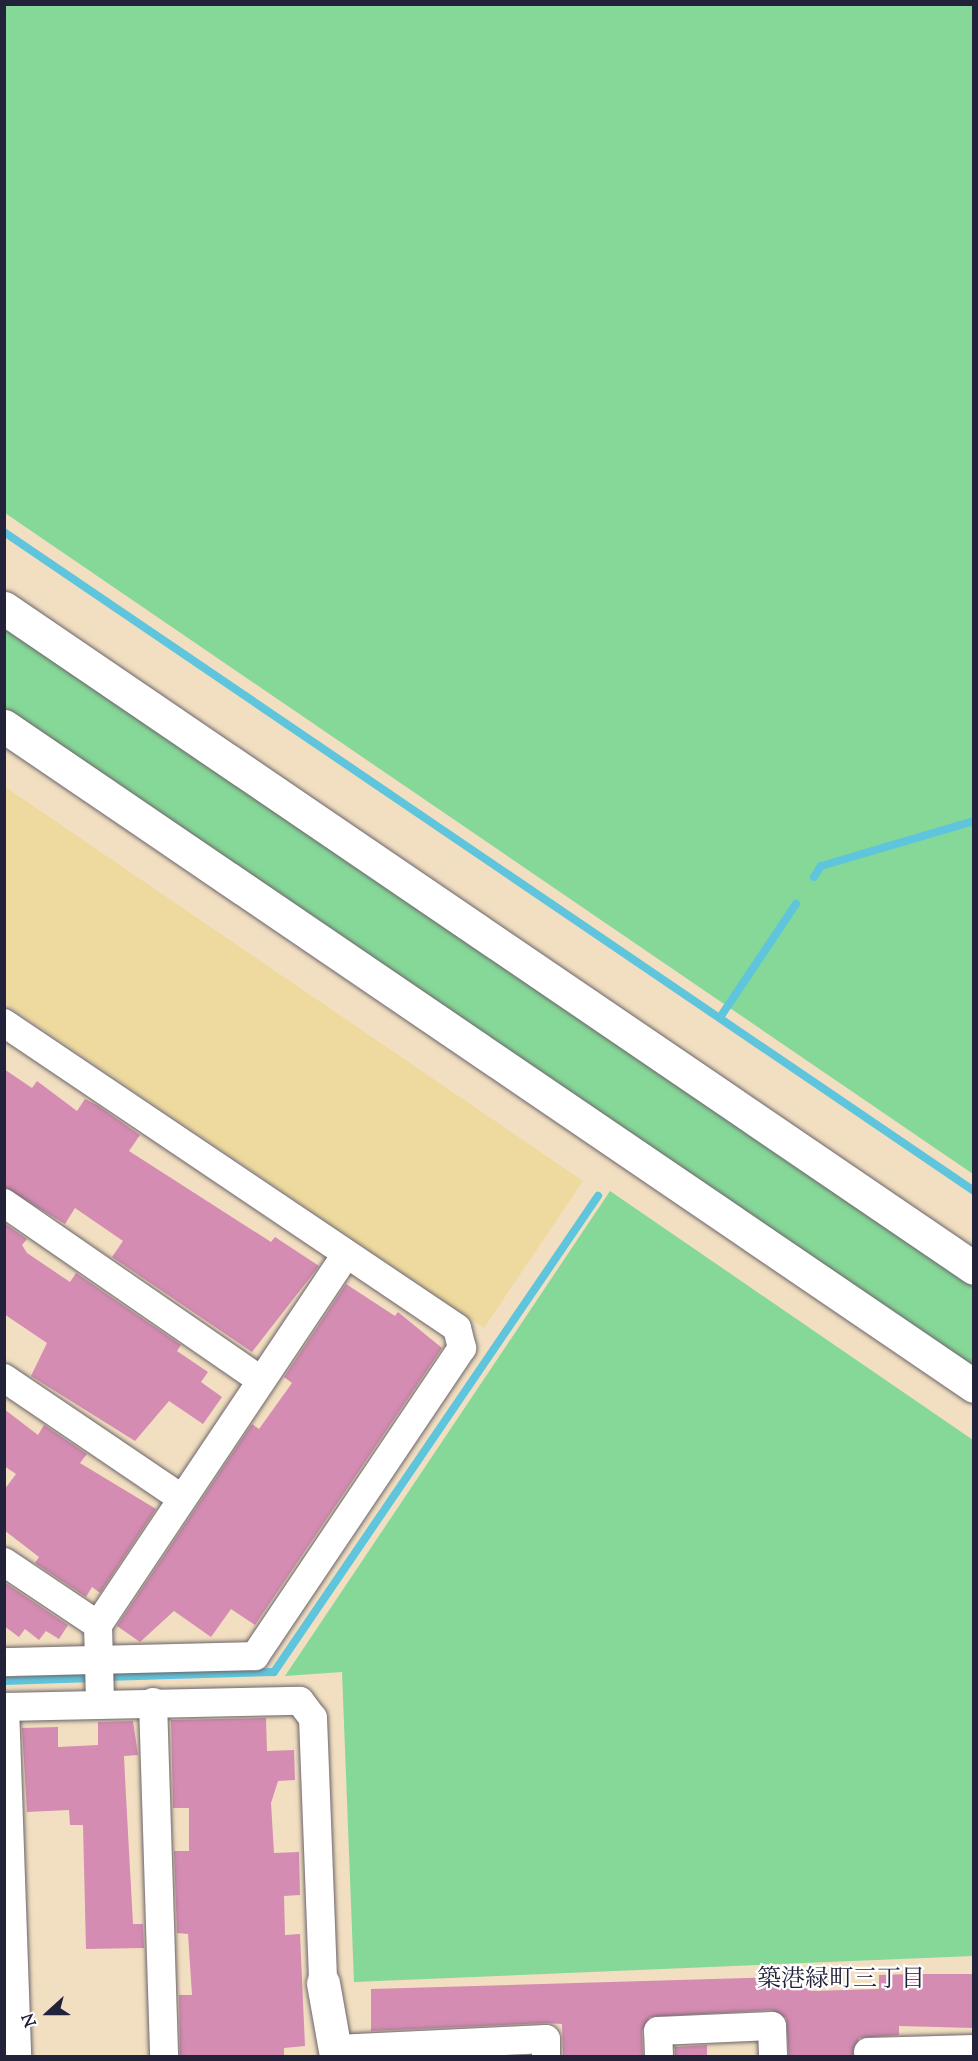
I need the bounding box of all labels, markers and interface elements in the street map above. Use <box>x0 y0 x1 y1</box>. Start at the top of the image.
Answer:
district label: 築港緑町三丁目 <box>757 1967 925 1995</box>
north arrow <box>18 1983 78 2043</box>
text: N <box>18 2010 44 2030</box>

